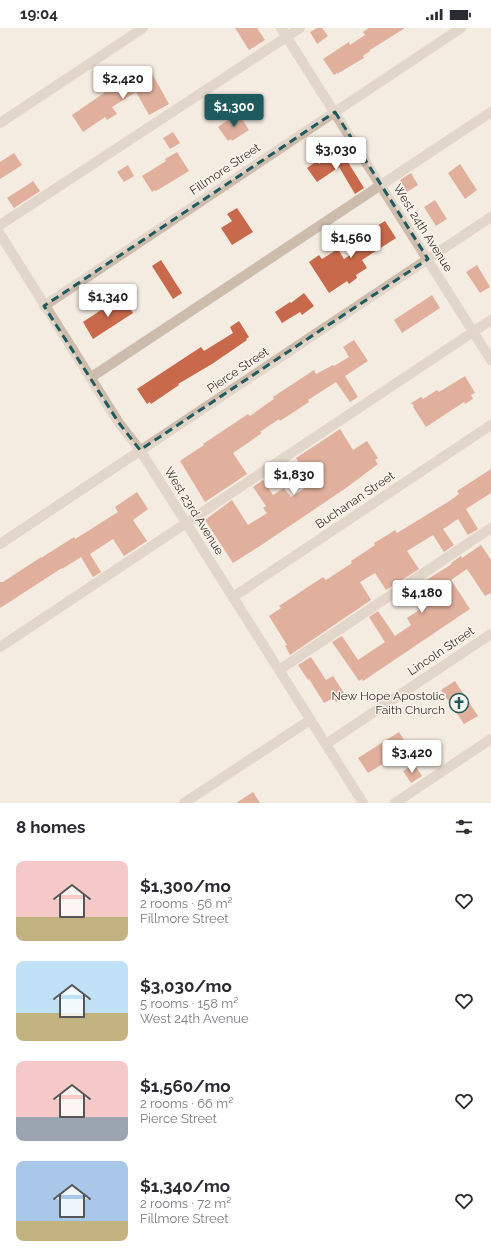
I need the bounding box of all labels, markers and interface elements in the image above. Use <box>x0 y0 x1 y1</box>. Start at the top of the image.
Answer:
text: 19:04 <box>20 5 58 23</box>
pin: $2,420 <box>90 66 156 100</box>
text: $2,420 <box>102 71 144 86</box>
pin: $1,300 <box>201 94 267 128</box>
text: $1,300 <box>214 99 254 114</box>
pin: $3,030 <box>303 137 369 171</box>
street label: Fillmore Street <box>187 140 263 198</box>
text: $3,030 <box>315 142 357 157</box>
street label: West 24th Avenue <box>390 182 456 274</box>
pin: $1,560 <box>318 225 384 259</box>
text: $1,560 <box>331 230 371 245</box>
pin: $1,340 <box>75 284 141 318</box>
text: $1,340 <box>88 289 128 304</box>
street label: Pierce Street <box>205 344 271 396</box>
pin: $1,830 <box>261 462 327 496</box>
street label: West 23rd Avenue <box>161 465 227 557</box>
text: $1,830 <box>274 467 314 482</box>
street label: Buchanan Street <box>313 468 397 532</box>
pin: $4,180 <box>389 580 455 614</box>
text: $4,180 <box>402 585 442 600</box>
street label: Lincoln Street <box>405 624 477 678</box>
place label: New Hope Apostolic Faith Church <box>331 689 445 717</box>
church icon: New Hope Apostolic Faith Church <box>448 692 470 714</box>
pin: $3,420 <box>379 740 445 774</box>
text: $3,420 <box>391 745 433 760</box>
icon: filters <box>453 816 475 838</box>
text: 8 homes <box>16 817 85 837</box>
text: $1,300/mo <box>140 876 231 896</box>
icon: home <box>48 877 96 925</box>
icon: heart <box>453 890 475 912</box>
text: 2 rooms · 56 m² <box>140 896 232 911</box>
text: Fillmore Street <box>140 911 229 926</box>
text: $3,030/mo <box>140 976 232 996</box>
icon: home <box>48 977 96 1025</box>
icon: heart <box>453 990 475 1012</box>
text: 5 rooms · 158 m² <box>140 996 238 1011</box>
text: West 24th Avenue <box>140 1011 249 1026</box>
text: $1,560/mo <box>140 1076 231 1096</box>
icon: home <box>48 1077 96 1125</box>
icon: heart <box>453 1090 475 1112</box>
text: 2 rooms · 66 m² <box>140 1096 233 1111</box>
text: Pierce Street <box>140 1111 217 1126</box>
text: $1,340/mo <box>140 1176 230 1196</box>
icon: home <box>48 1177 96 1225</box>
icon: heart <box>453 1190 475 1212</box>
text: 2 rooms · 72 m² <box>140 1196 231 1211</box>
text: Fillmore Street <box>140 1211 229 1226</box>

